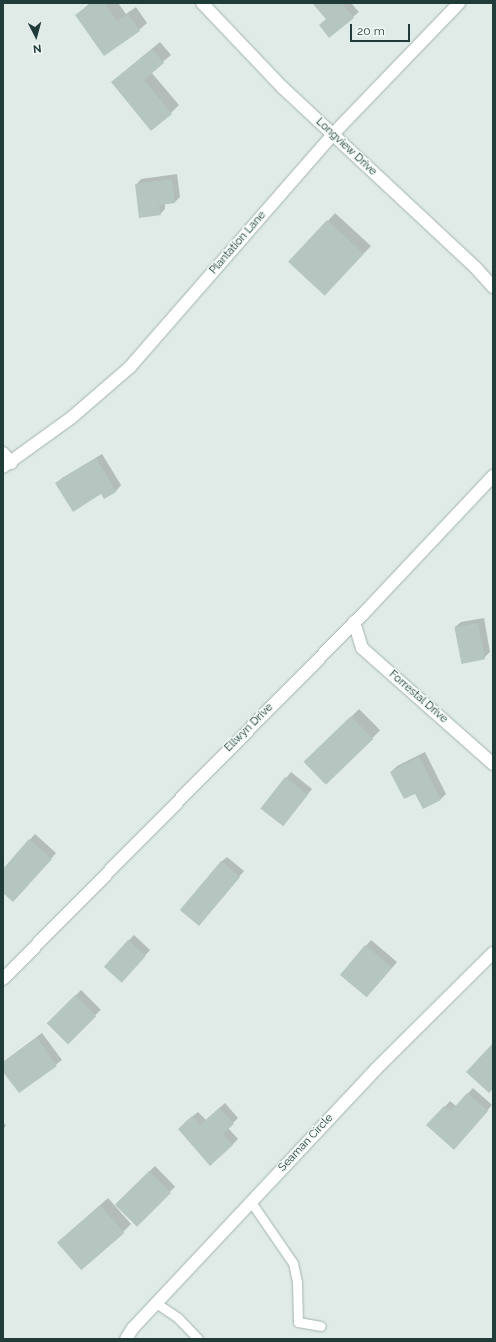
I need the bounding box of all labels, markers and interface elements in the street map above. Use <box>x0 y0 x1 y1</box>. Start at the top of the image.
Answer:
north arrow <box>16 16 56 56</box>
scale bar <box>352 16 412 42</box>
text: 20 m <box>357 24 385 38</box>
text: N <box>32 42 42 55</box>
street label: Longview Drive <box>313 115 379 179</box>
street label: Plantation Lane <box>207 209 269 277</box>
street label: Forrestal Drive <box>386 668 450 726</box>
street label: Ellwyn Drive <box>222 701 276 755</box>
street label: Seaman Circle <box>276 1112 336 1174</box>

